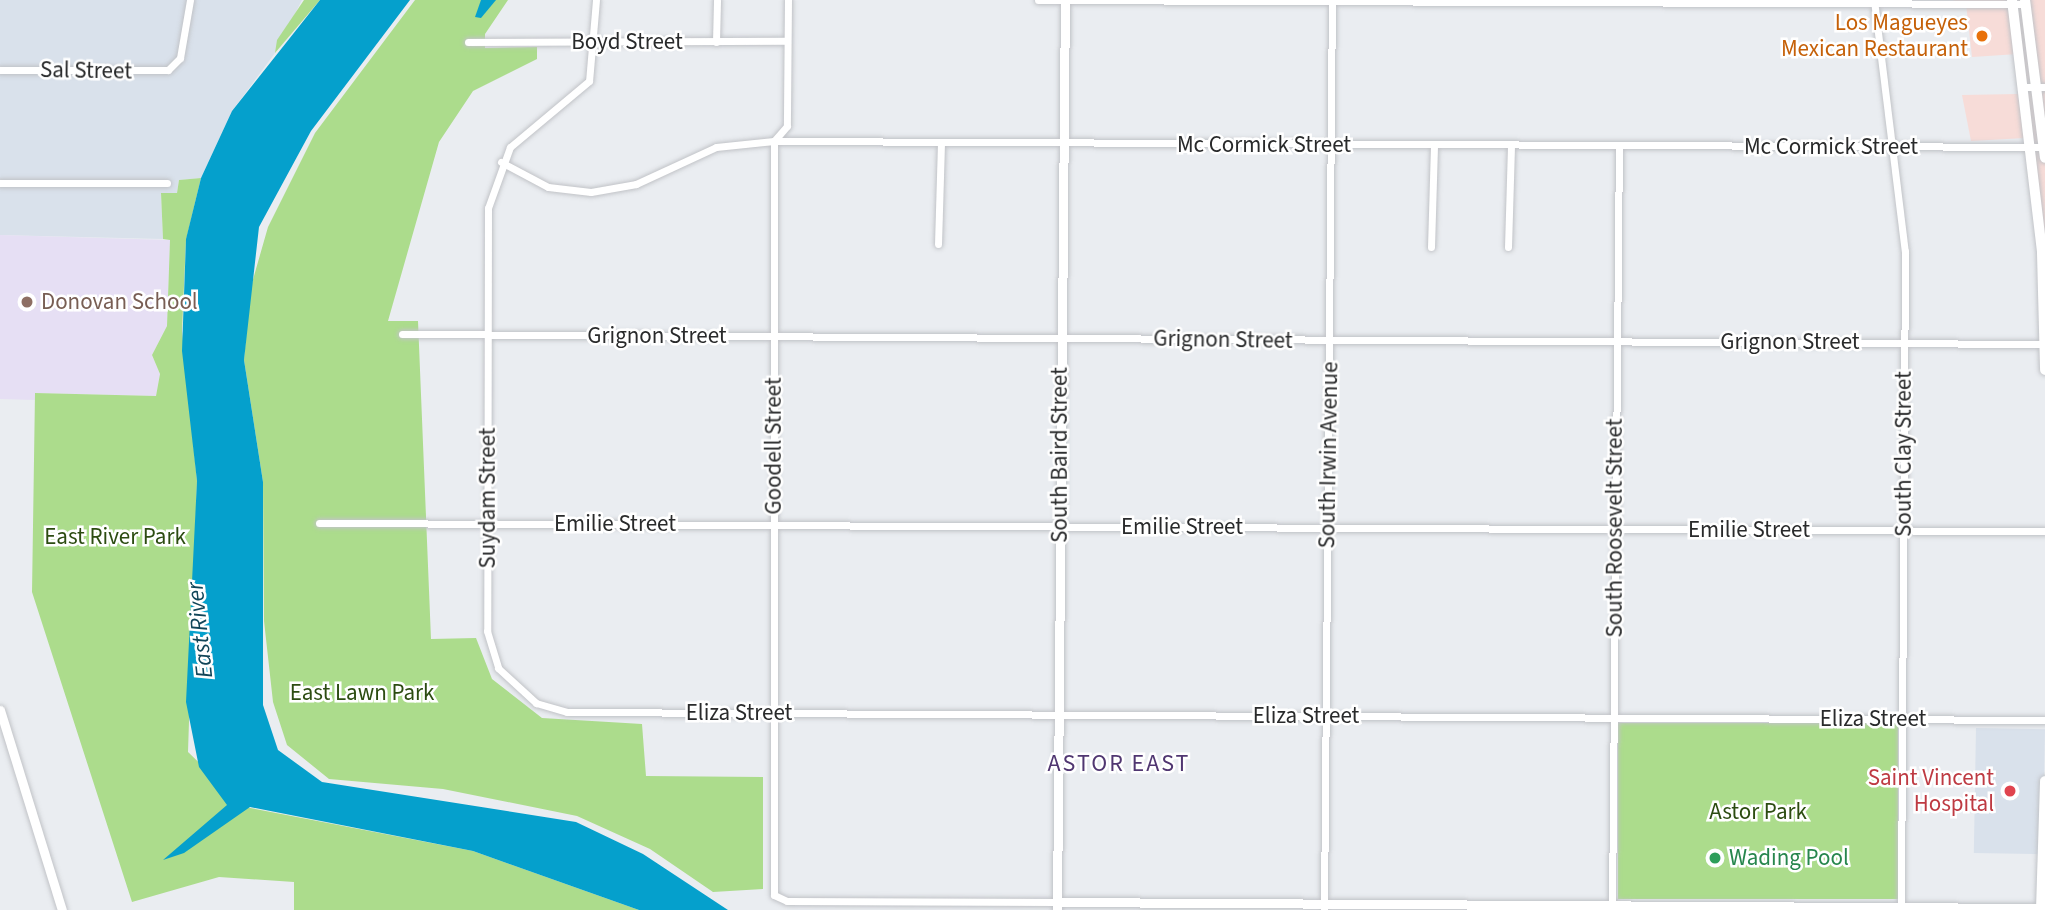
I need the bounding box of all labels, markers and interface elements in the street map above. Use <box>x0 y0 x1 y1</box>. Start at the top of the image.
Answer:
place label: Los Magueyes Mexican Restaurant <box>1781 9 1968 63</box>
street label: Boyd Street <box>571 28 683 56</box>
marker: Los Magueyes Mexican Restaurant <box>1974 28 1990 44</box>
street label: Sal Street <box>40 56 132 86</box>
street label: Mc Cormick Street <box>1177 131 1351 159</box>
street label: Mc Cormick Street <box>1744 133 1918 161</box>
place label: Donovan School <box>41 288 198 316</box>
marker: Donovan School <box>19 294 35 310</box>
street label: Grignon Street <box>587 322 727 350</box>
street label: Grignon Street <box>1153 325 1293 355</box>
street label: Grignon Street <box>1720 328 1860 356</box>
street label: South Irwin Avenue <box>1314 361 1344 549</box>
street label: South Baird Street <box>1046 367 1074 543</box>
street label: South Clay Street <box>1890 371 1918 537</box>
street label: Goodell Street <box>760 377 788 515</box>
street label: South Roosevelt Street <box>1601 419 1629 637</box>
street label: Suydam Street <box>474 427 502 569</box>
street label: Emilie Street <box>554 510 676 538</box>
street label: Emilie Street <box>1121 513 1243 541</box>
street label: Emilie Street <box>1688 516 1810 544</box>
park label: East River Park <box>44 523 186 551</box>
water label: East River <box>181 580 219 680</box>
park label: East Lawn Park <box>290 679 434 707</box>
street label: Eliza Street <box>686 699 792 727</box>
street label: Eliza Street <box>1253 702 1359 730</box>
street label: Eliza Street <box>1820 705 1926 733</box>
district label: ASTOR EAST <box>1049 750 1189 778</box>
place label: Saint Vincent Hospital <box>1868 764 1994 818</box>
marker: Saint Vincent Hospital <box>2000 781 2020 801</box>
park label: Astor Park <box>1709 798 1807 826</box>
place label: Wading Pool <box>1729 844 1849 872</box>
marker: Wading Pool <box>1707 850 1723 866</box>

